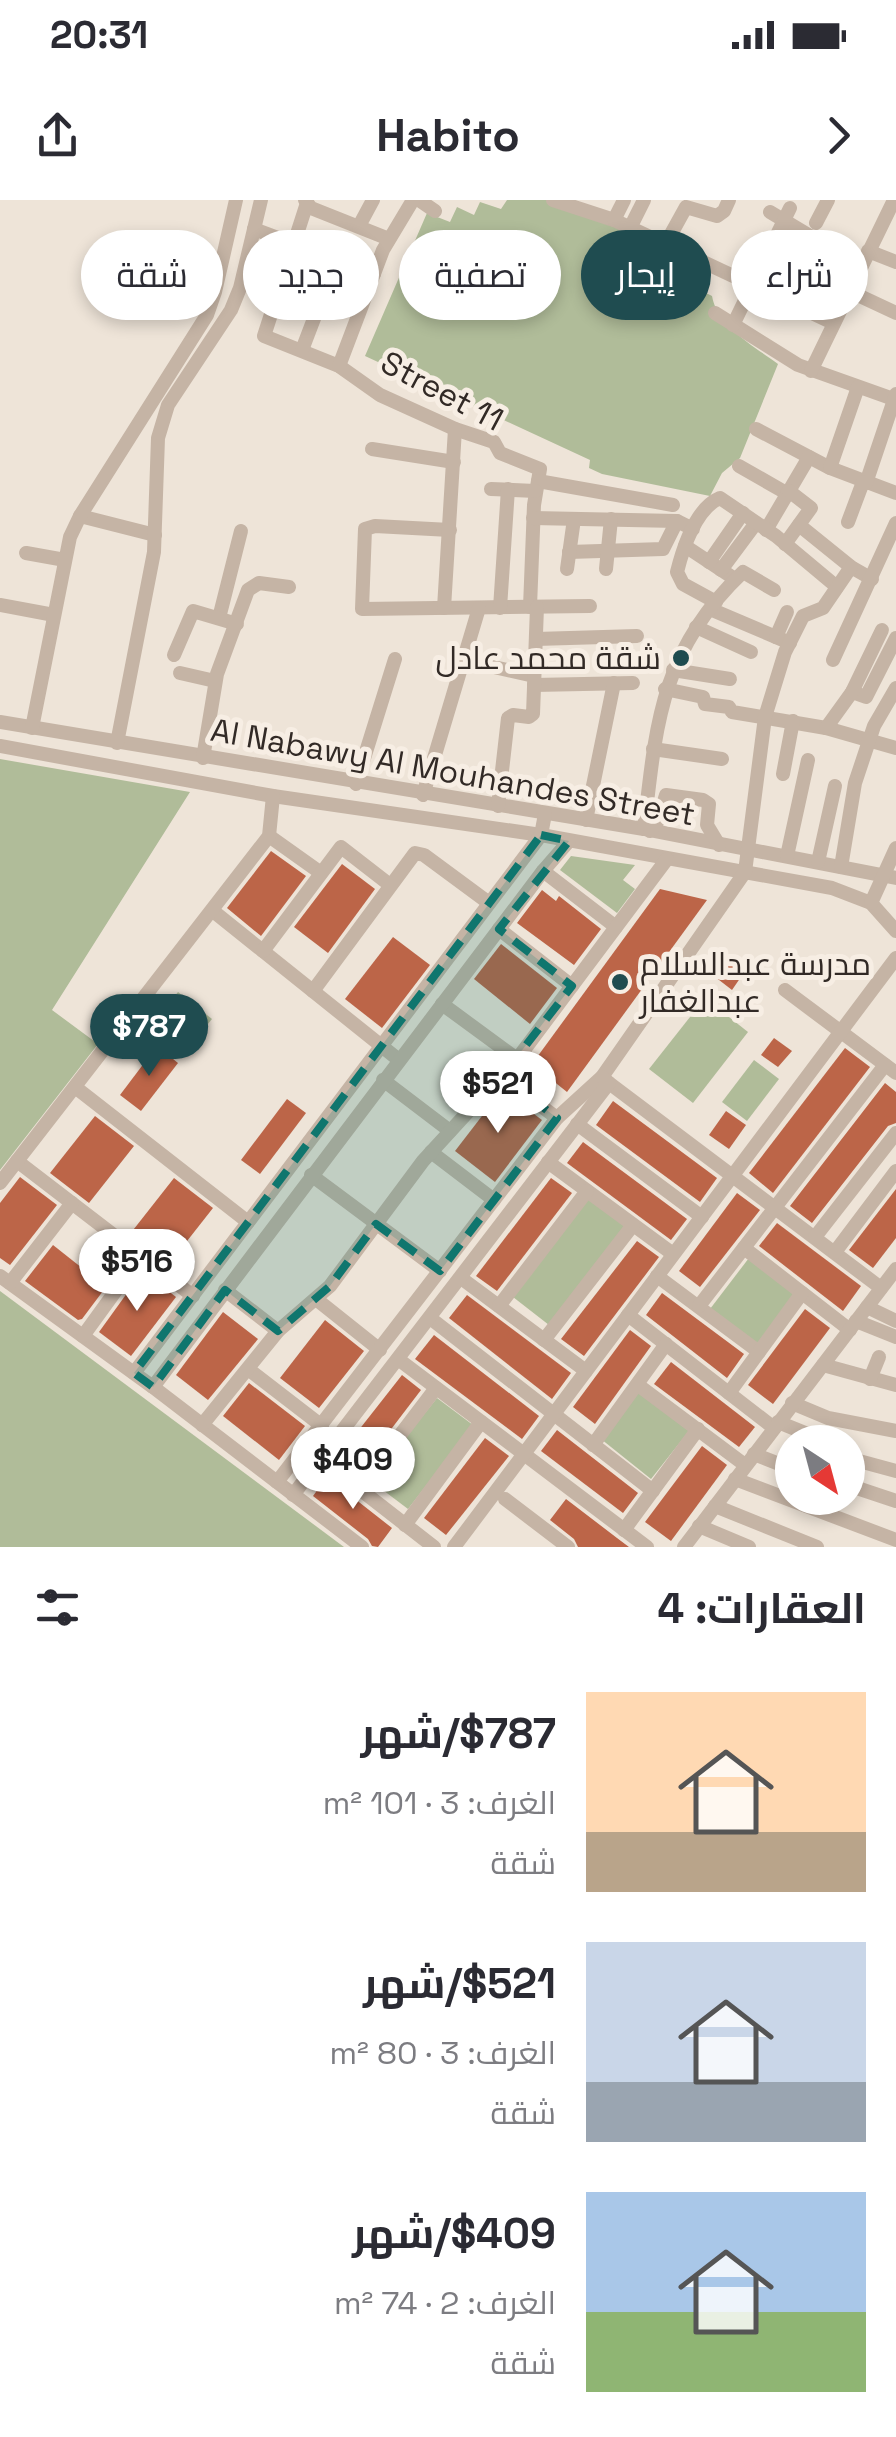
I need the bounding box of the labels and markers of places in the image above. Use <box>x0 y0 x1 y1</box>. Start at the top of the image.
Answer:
place label: شقة محمد عادل <box>435 638 661 678</box>
marker: شقة محمد عادل <box>670 647 692 669</box>
place label: مدرسة عبدالسلام عبدالغفار <box>638 944 871 1021</box>
marker: مدرسة عبدالسلام عبدالغفار <box>609 971 631 993</box>
pin: $787 <box>90 994 208 1079</box>
pin: $521 <box>439 1051 557 1136</box>
pin: $516 <box>78 1229 196 1314</box>
pin: $409 <box>294 1427 412 1512</box>

